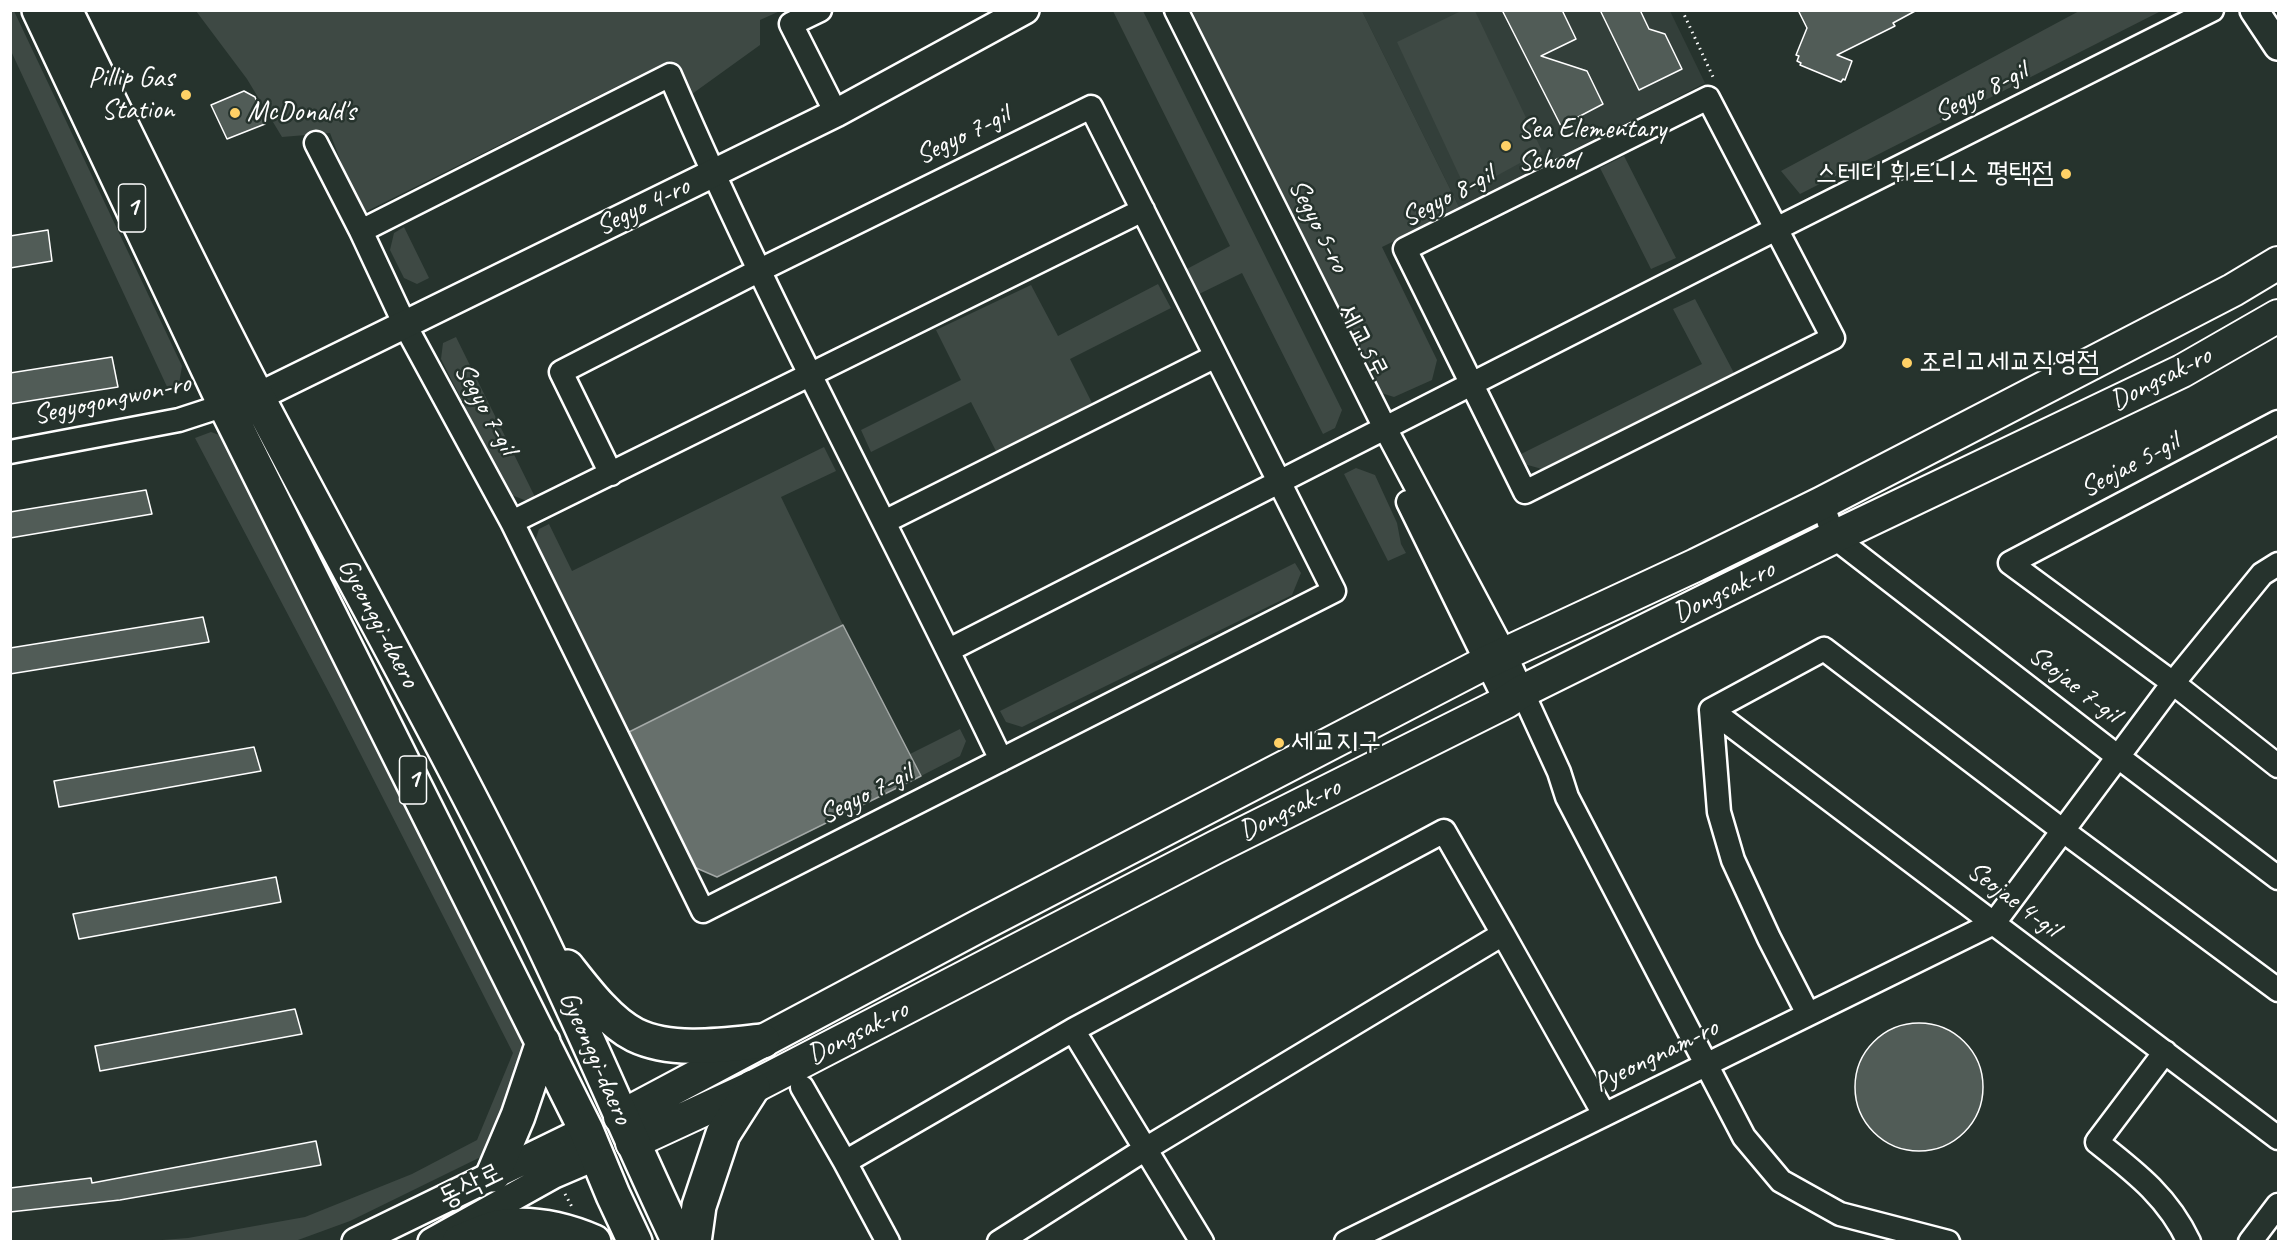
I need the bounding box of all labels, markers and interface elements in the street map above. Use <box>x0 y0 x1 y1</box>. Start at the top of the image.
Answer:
street label: Segyo 8-gil <box>1929 55 2033 131</box>
place label: Pillip Gas Station <box>88 62 174 128</box>
marker: Pillip Gas Station <box>179 88 193 102</box>
place label: McDonald's <box>247 96 356 130</box>
street label: Segyo 7-gil <box>911 99 1015 173</box>
marker: McDonald's <box>228 106 242 120</box>
place label: Sea Elementary School <box>1518 113 1666 179</box>
marker: Sea Elementary School <box>1499 139 1513 153</box>
place label: 스테디 휘트니스 평택점 <box>1815 157 2054 191</box>
street label: Segyo 8-gil <box>1396 159 1500 235</box>
marker: 스테디 휘트니스 평택점 <box>2059 167 2073 181</box>
street label: Segyo 4-ro <box>591 170 695 244</box>
street label: Segyo 5-ro <box>1280 174 1356 278</box>
road number: 1 <box>118 184 146 232</box>
street label: 세교5로 <box>1329 299 1395 385</box>
street label: Dongsak-ro <box>2105 339 2217 419</box>
place label: 조리고세교직영점 <box>1919 346 2099 380</box>
marker: 조리고세교직영점 <box>1900 356 1914 370</box>
street label: Segyo 7-gil <box>446 357 524 461</box>
street label: Segyogongwon-ro <box>30 367 194 433</box>
street label: Seojae 5-gil <box>2075 426 2185 506</box>
street label: Gyeonggi-daero <box>330 553 426 693</box>
street label: Dongsak-ro <box>1668 553 1780 631</box>
street label: Seojae 7-gil <box>2021 639 2127 731</box>
place label: 세교지구 <box>1291 726 1381 760</box>
marker: 세교지구 <box>1272 736 1286 750</box>
road number: 1 <box>400 756 426 804</box>
street label: Segyo 7-gil <box>814 757 918 833</box>
street label: Dongsak-ro <box>1234 771 1346 849</box>
street label: Seojae 4-gil <box>1960 854 2066 946</box>
street label: Gyeonggi-daero <box>551 986 639 1130</box>
street label: Dongsak-ro <box>802 993 914 1073</box>
street label: Pyeongnam-ro <box>1588 1011 1724 1101</box>
street label: 동삭로 <box>433 1156 509 1216</box>

